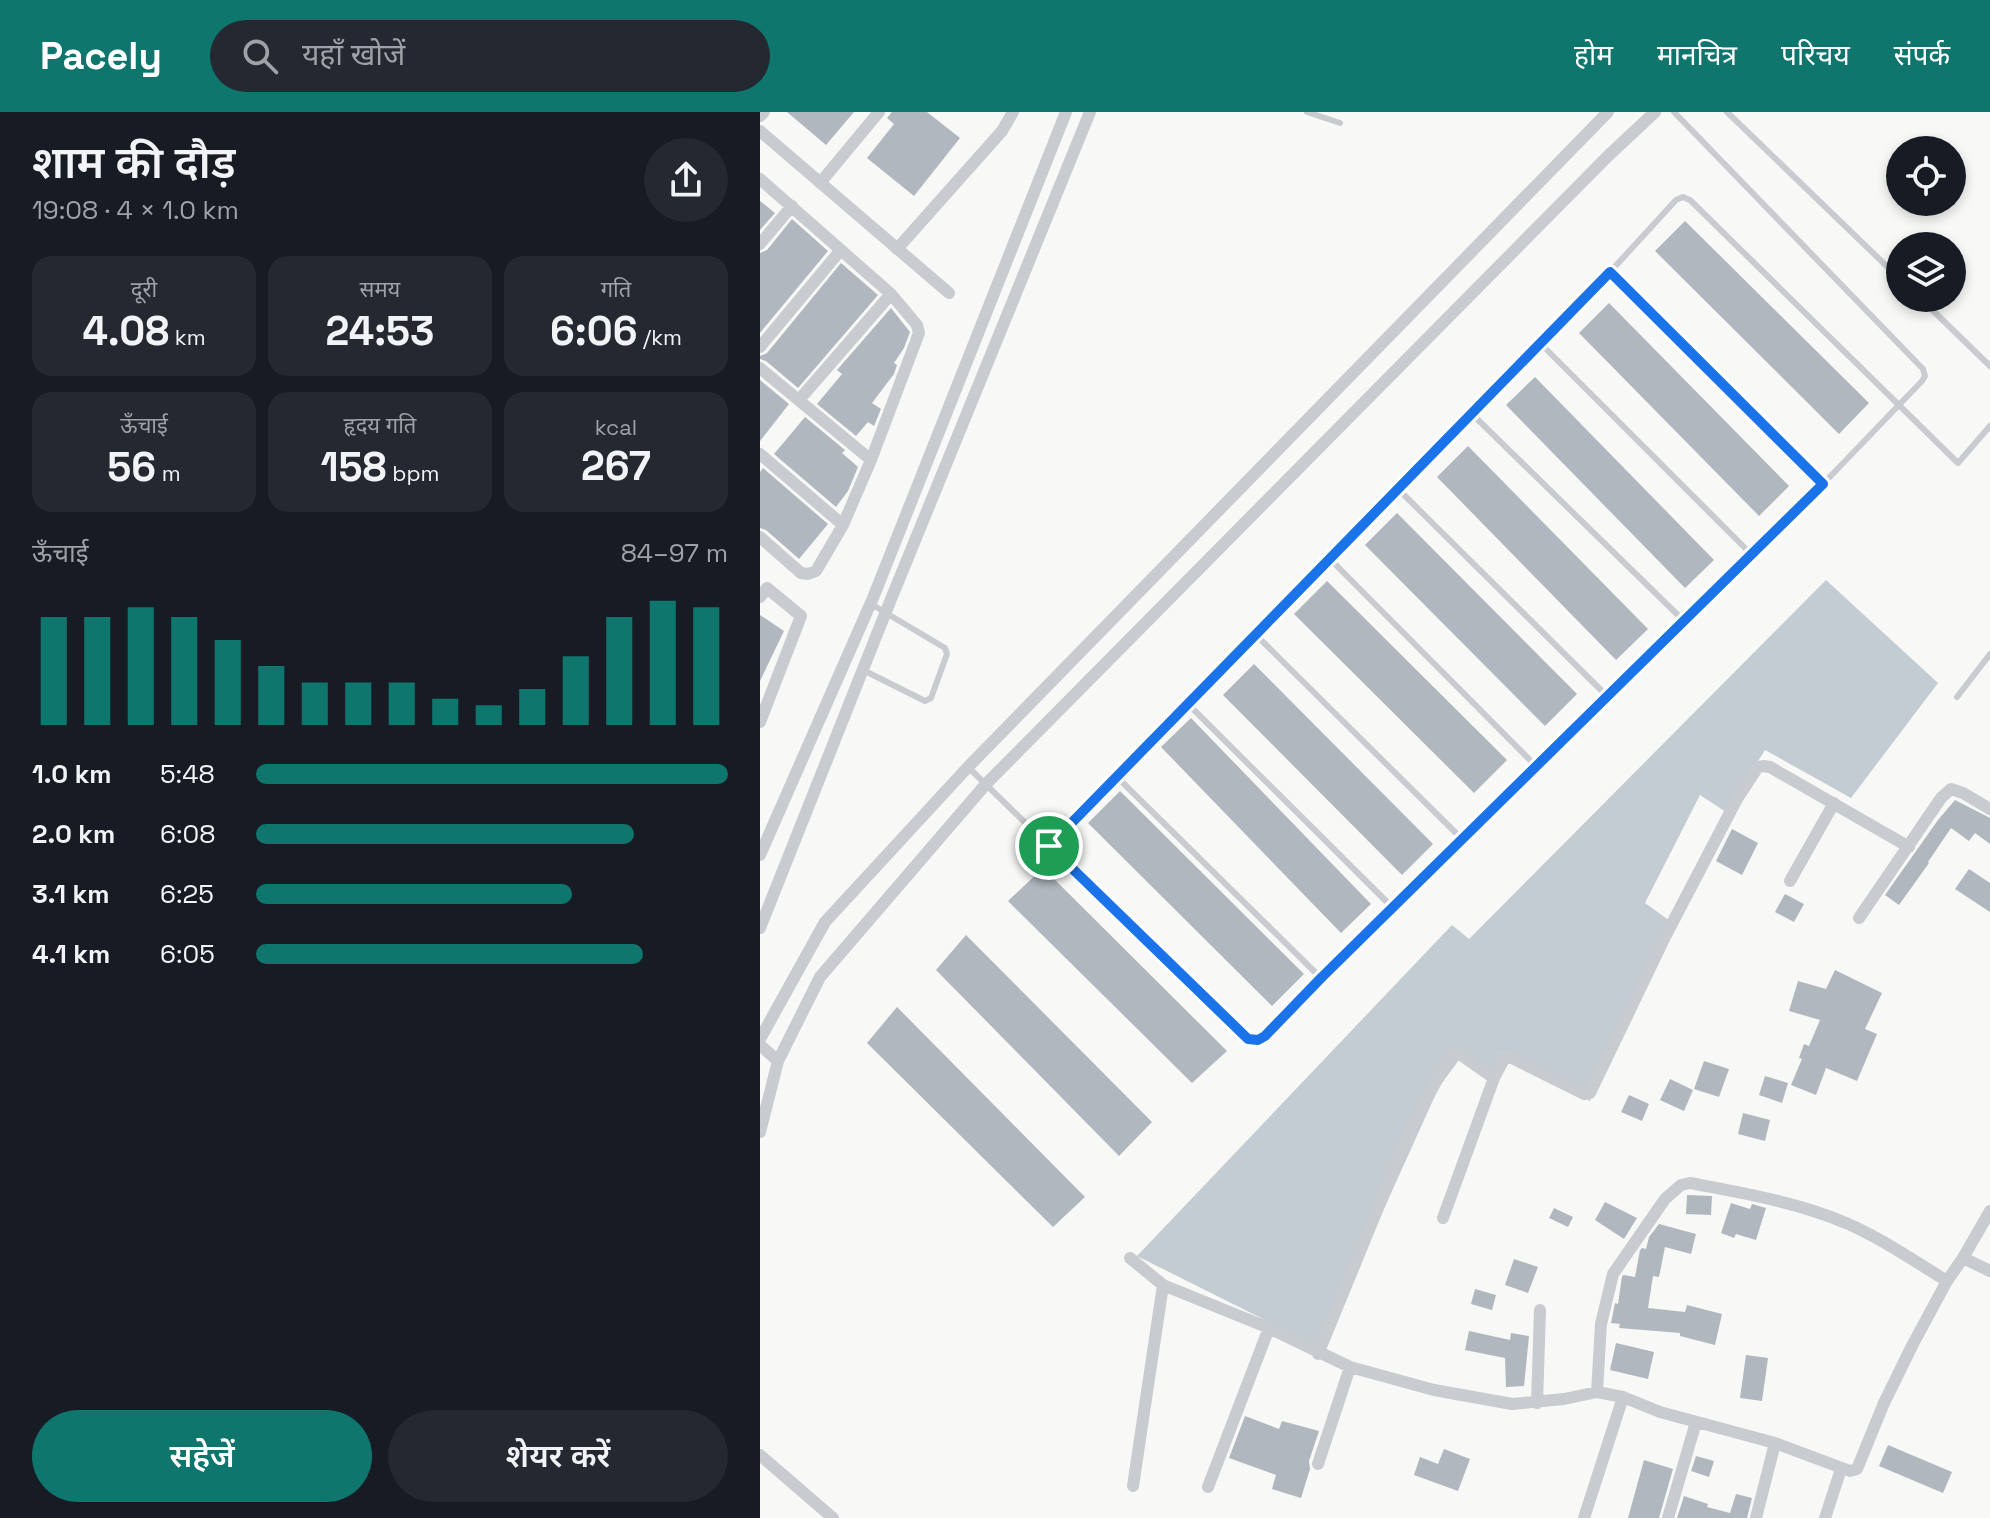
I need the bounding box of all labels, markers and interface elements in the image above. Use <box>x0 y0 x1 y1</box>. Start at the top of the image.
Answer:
search box <box>210 20 770 92</box>
text: Pacely <box>40 32 162 80</box>
icon: search <box>238 34 282 78</box>
text: यहाँ खोजें <box>302 35 405 74</box>
text: होम <box>1574 37 1613 73</box>
text: मानचित्र <box>1657 37 1737 73</box>
text: परिचय <box>1781 37 1850 73</box>
text: संपर्क <box>1894 37 1950 73</box>
text: शाम की दौड़ <box>32 135 235 191</box>
map controls <box>1886 136 1966 312</box>
button: locate <box>1886 136 1966 216</box>
button: share <box>644 138 728 222</box>
text: 19:08 · 4 × 1.0 km <box>32 193 239 227</box>
button: layers <box>1886 232 1966 312</box>
text: दूरी <box>131 275 157 303</box>
text: समय <box>360 275 400 303</box>
text: गति <box>601 275 631 303</box>
text: 4.08 <box>82 306 169 357</box>
text: 24:53 <box>326 306 434 357</box>
text: 6:06 <box>550 306 637 357</box>
text: km <box>169 323 206 351</box>
text: /km <box>637 323 682 351</box>
text: ऊँचाई <box>120 411 168 439</box>
text: हृदय गति <box>344 411 416 439</box>
text: kcal <box>595 413 637 441</box>
text: 267 <box>581 441 651 492</box>
text: 56 <box>107 442 156 493</box>
text: 158 <box>320 442 387 493</box>
text: m <box>156 459 181 487</box>
text: bpm <box>387 459 440 487</box>
text: ऊँचाई <box>32 536 88 570</box>
text: 84–97 m <box>621 536 728 570</box>
text: 1.0 km <box>32 757 112 791</box>
text: 5:48 <box>160 757 215 791</box>
pin <box>1015 812 1083 880</box>
text: 2.0 km <box>32 817 115 851</box>
text: 6:08 <box>160 817 215 851</box>
icon: arrive <box>1027 824 1071 868</box>
text: 3.1 km <box>32 877 109 911</box>
text: 6:25 <box>160 877 214 911</box>
text: 4.1 km <box>32 937 110 971</box>
text: 6:05 <box>160 937 215 971</box>
button: सहेजें <box>32 1410 372 1502</box>
button: शेयर करें <box>388 1410 728 1502</box>

